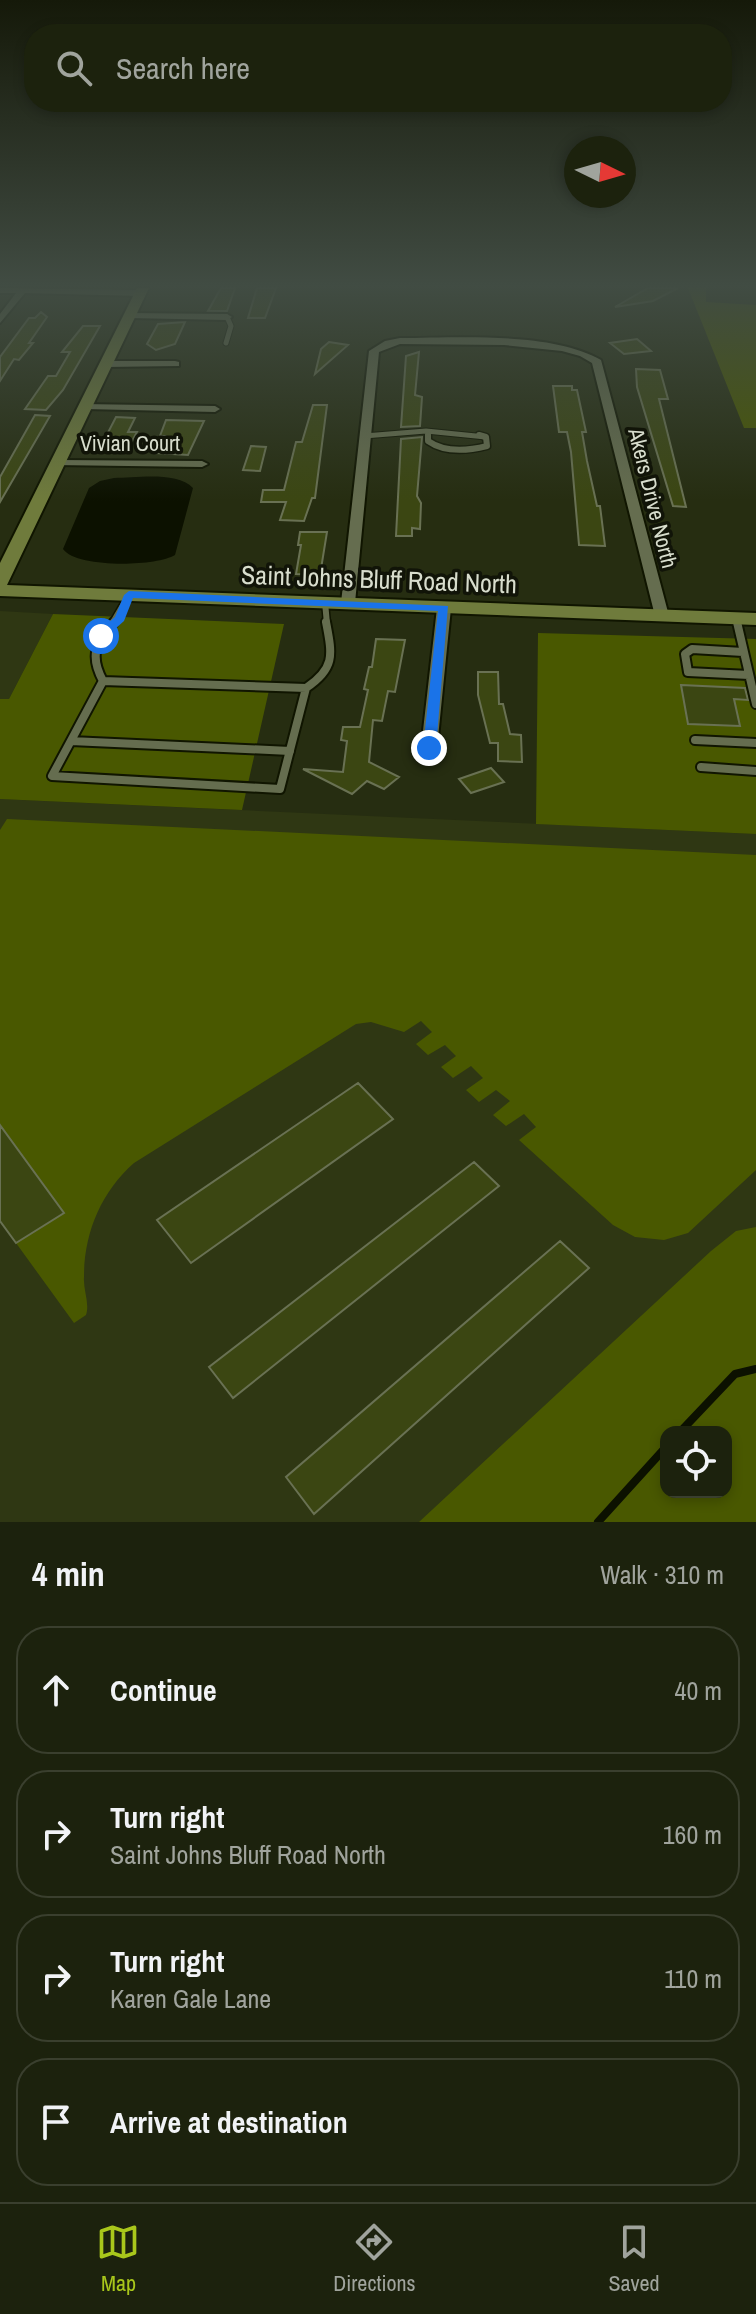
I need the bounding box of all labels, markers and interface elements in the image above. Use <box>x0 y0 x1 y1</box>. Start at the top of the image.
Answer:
search box <box>24 24 732 112</box>
icon: search <box>52 46 96 90</box>
text: Search here <box>116 48 250 88</box>
north arrow <box>564 136 636 208</box>
street label: Akers Drive North <box>621 424 685 571</box>
street label: Vivian Court <box>80 428 180 458</box>
street label: Saint Johns Bluff Road North <box>241 557 517 601</box>
route start <box>83 618 119 654</box>
route end <box>411 730 447 766</box>
map controls <box>660 1426 732 1498</box>
button: locate <box>660 1426 732 1498</box>
text: 4 min <box>32 1551 105 1597</box>
text: Walk · 310 m <box>600 1557 724 1592</box>
icon: ahead <box>34 1668 78 1712</box>
text: Continue <box>110 1670 217 1710</box>
text: 40 m <box>675 1673 722 1708</box>
text: Turn right <box>110 1797 224 1837</box>
icon: right <box>34 1812 78 1856</box>
text: 160 m <box>663 1817 722 1852</box>
text: Saint Johns Bluff Road North <box>110 1837 386 1872</box>
text: Turn right <box>110 1941 224 1981</box>
icon: right <box>34 1956 78 2000</box>
text: 110 m <box>664 1961 722 1996</box>
text: Karen Gale Lane <box>110 1981 271 2016</box>
icon: arrive <box>34 2100 78 2144</box>
text: Arrive at destination <box>110 2102 348 2142</box>
tab: Map <box>96 2220 140 2298</box>
tab: Directions <box>333 2220 416 2298</box>
tab: Saved <box>608 2220 660 2298</box>

